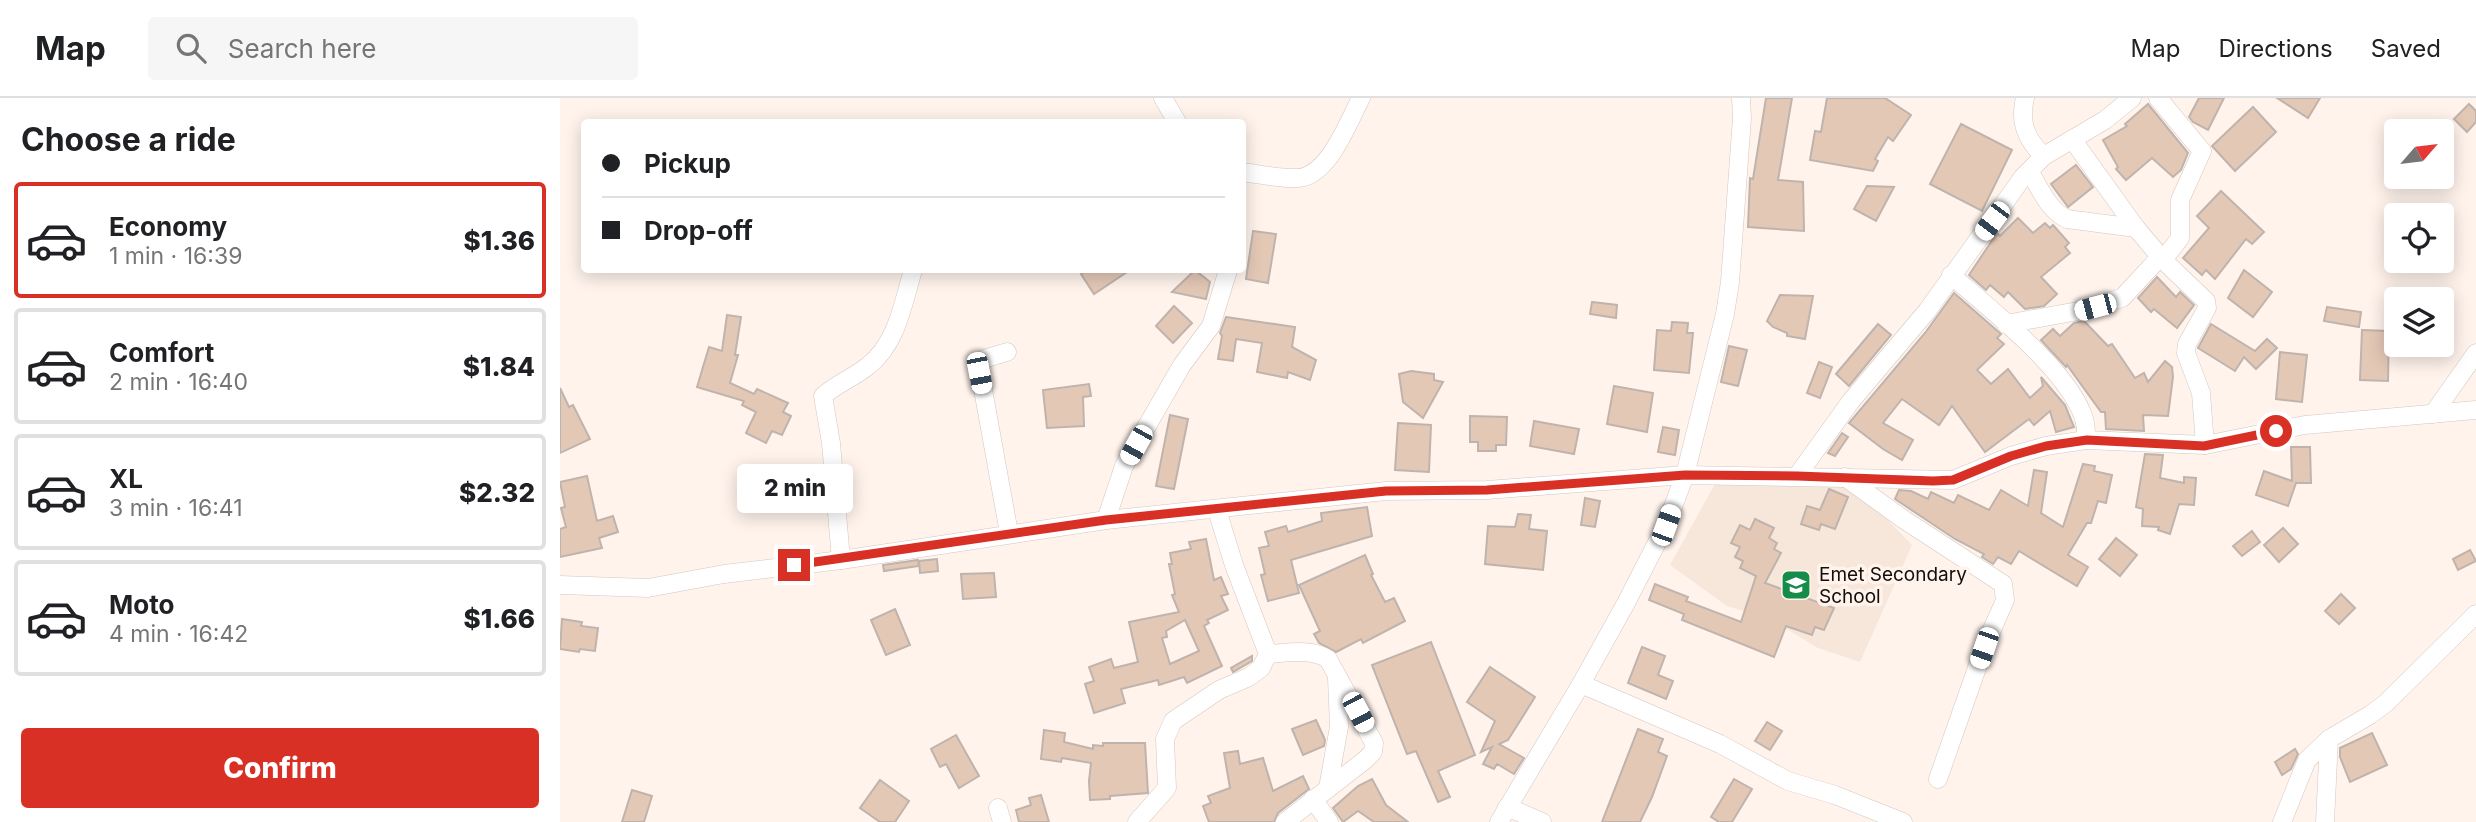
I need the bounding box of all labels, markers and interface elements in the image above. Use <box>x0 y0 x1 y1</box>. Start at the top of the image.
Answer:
search box <box>148 17 638 80</box>
text: Map <box>35 28 106 68</box>
icon: search <box>172 29 210 67</box>
text: Search here <box>228 33 376 64</box>
text: Map <box>2131 34 2180 63</box>
text: Directions <box>2218 34 2333 63</box>
text: Saved <box>2371 34 2441 63</box>
north arrow <box>2384 119 2454 189</box>
map controls <box>2384 119 2454 357</box>
text: Choose a ride <box>21 120 236 159</box>
text: Pickup <box>644 148 731 179</box>
car <box>1971 198 2014 244</box>
button: locate <box>2384 203 2454 273</box>
icon: car <box>25 209 88 272</box>
text: Economy <box>109 211 227 242</box>
text: Drop-off <box>644 215 753 246</box>
text: $1.36 <box>463 225 535 256</box>
text: 1 min · 16:39 <box>109 242 242 270</box>
button: layers <box>2384 287 2454 357</box>
car <box>2072 291 2119 323</box>
icon: car <box>25 335 88 398</box>
text: Comfort <box>109 337 214 368</box>
car <box>965 350 994 396</box>
text: $1.84 <box>463 351 535 382</box>
text: 2 min · 16:40 <box>109 368 248 396</box>
route start <box>2260 415 2292 447</box>
car <box>1117 422 1156 468</box>
icon: car <box>25 461 88 524</box>
text: XL <box>109 463 143 494</box>
callout: 2 min <box>736 463 852 512</box>
text: 2 min <box>764 474 826 502</box>
text: $2.32 <box>459 477 535 508</box>
text: 3 min · 16:41 <box>109 494 243 522</box>
car <box>1649 502 1684 548</box>
route end <box>778 549 810 581</box>
place label: Emet Secondary School <box>1819 563 1967 608</box>
school or university icon: Emet Secondary School <box>1779 568 1813 602</box>
icon: car <box>25 587 88 650</box>
text: Moto <box>109 589 174 620</box>
text: $1.66 <box>464 603 535 634</box>
text: 4 min · 16:42 <box>109 620 248 648</box>
car <box>1968 625 2001 671</box>
car <box>1339 689 1378 735</box>
button: Confirm <box>21 728 539 808</box>

